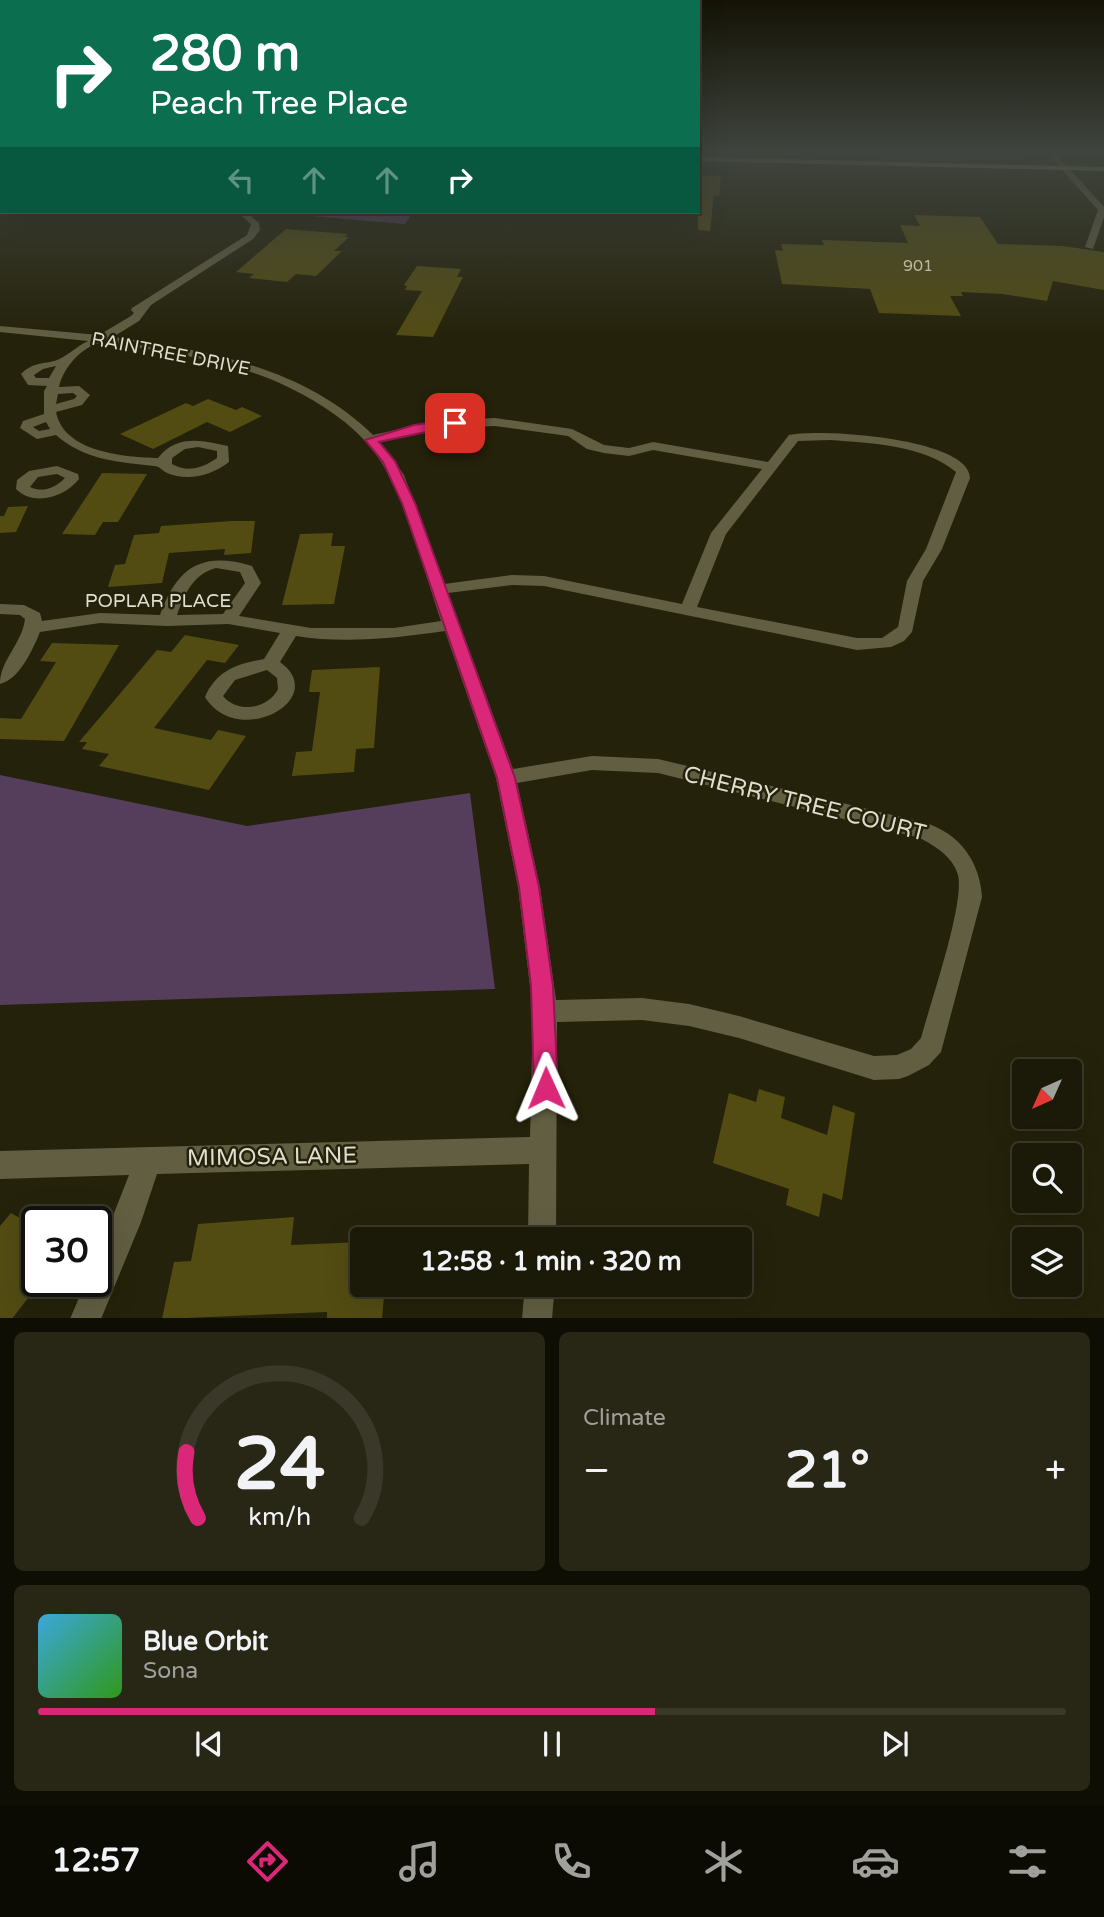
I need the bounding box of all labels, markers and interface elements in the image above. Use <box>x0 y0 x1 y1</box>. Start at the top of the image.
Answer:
text: 280 m <box>150 25 300 84</box>
icon: right <box>35 28 126 119</box>
text: Peach Tree Place <box>150 85 408 123</box>
icon: left <box>222 161 260 199</box>
icon: ahead <box>295 161 333 199</box>
icon: ahead <box>368 161 406 199</box>
icon: right <box>441 161 479 199</box>
house number: 901 <box>903 256 933 276</box>
street label: RAINTREE DRIVE <box>90 328 252 380</box>
pin <box>425 393 485 453</box>
icon: arrive <box>436 404 474 442</box>
street label: POPLAR PLACE <box>85 590 231 612</box>
street label: CHERRY TREE COURT <box>680 760 929 848</box>
position arrow <box>509 1051 583 1125</box>
north arrow <box>1012 1059 1082 1129</box>
map controls <box>1012 1059 1082 1297</box>
street label: MIMOSA LANE <box>187 1142 357 1172</box>
button: search <box>1012 1143 1082 1213</box>
speed limit sign: 30 <box>21 1206 112 1297</box>
button: layers <box>1012 1227 1082 1297</box>
text: 12:58 · 1 min · 320 m <box>420 1246 682 1277</box>
text: Climate <box>583 1404 666 1432</box>
text: 24 <box>234 1421 325 1509</box>
text: 21° <box>785 1439 870 1502</box>
text: − <box>583 1448 610 1494</box>
text: + <box>1045 1448 1066 1494</box>
text: km/h <box>248 1501 311 1531</box>
text: Blue Orbit <box>143 1626 268 1657</box>
text: Sona <box>143 1657 198 1685</box>
icon: previous <box>190 1725 228 1763</box>
icon: pause <box>533 1725 571 1763</box>
icon: next <box>876 1725 914 1763</box>
icon: directions <box>243 1837 292 1886</box>
icon: music <box>395 1837 444 1886</box>
icon: phone <box>547 1837 596 1886</box>
icon: climate <box>699 1837 748 1886</box>
icon: car <box>851 1837 900 1886</box>
icon: filters <box>1003 1837 1052 1886</box>
text: 12:57 <box>52 1842 140 1880</box>

